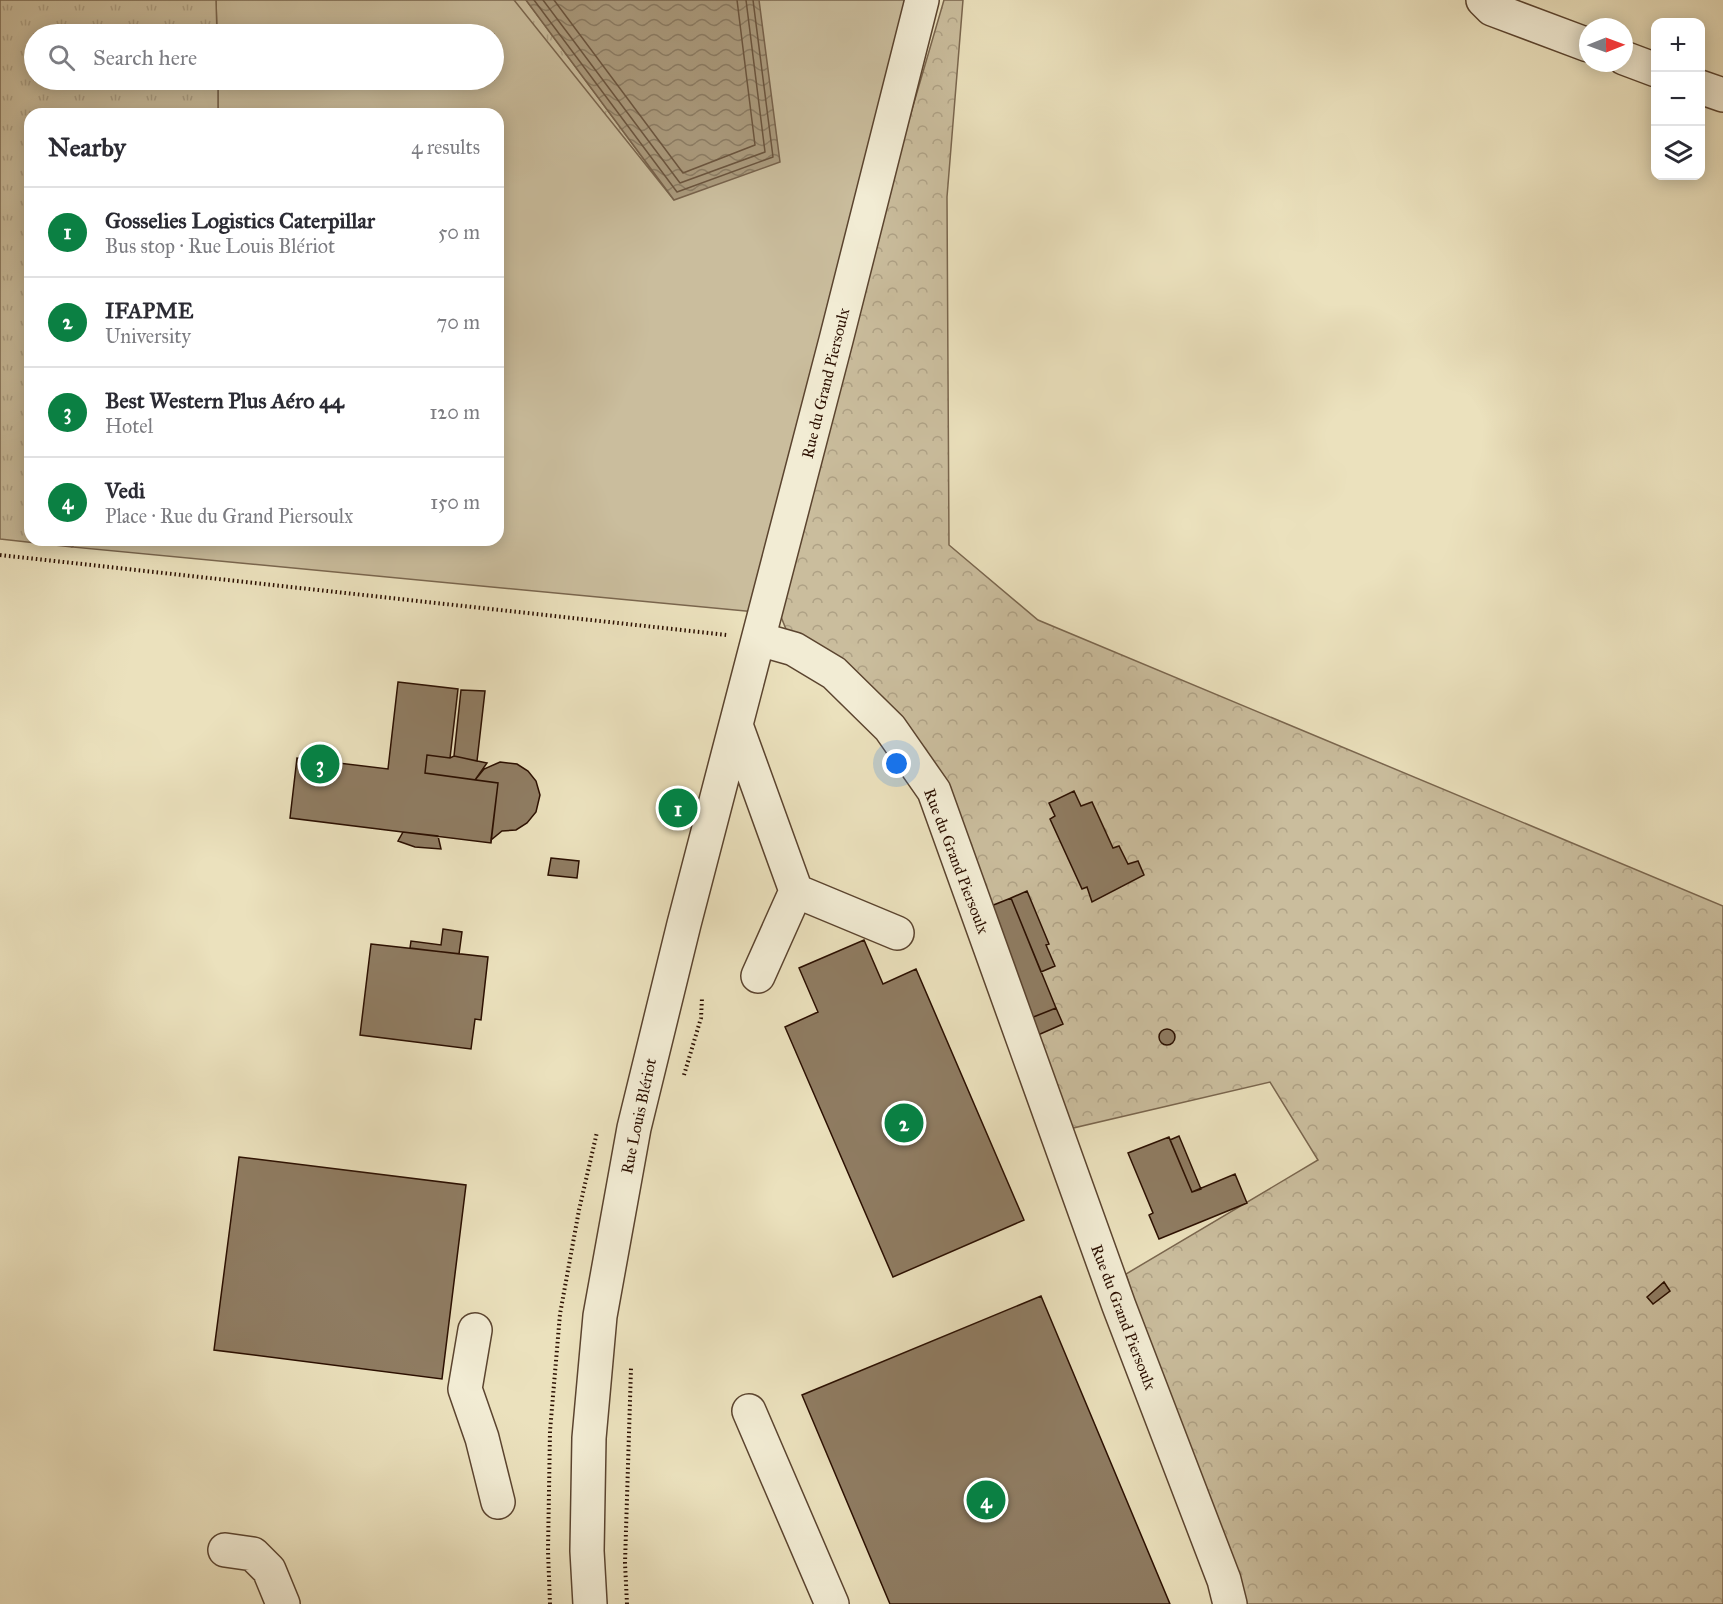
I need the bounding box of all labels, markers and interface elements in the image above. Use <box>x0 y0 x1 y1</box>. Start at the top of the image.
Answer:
north arrow <box>1579 18 1633 72</box>
map controls <box>1651 18 1705 180</box>
button: + <box>1651 18 1705 72</box>
search box <box>24 24 504 90</box>
icon: search <box>45 41 78 74</box>
text: Search here <box>93 44 197 71</box>
button: − <box>1651 72 1705 126</box>
button: layers <box>1651 126 1705 180</box>
text: Nearby <box>48 131 126 163</box>
text: 4 results <box>411 135 480 159</box>
text: Gosselies Logistics Caterpillar <box>105 207 375 234</box>
text: 1 <box>64 220 71 244</box>
text: 50 m <box>438 220 480 244</box>
text: Bus stop · Rue Louis Blériot <box>105 234 335 258</box>
text: IFAPME <box>105 297 193 324</box>
street label: Rue du Grand Piersoulx <box>798 306 853 460</box>
text: 2 <box>63 310 72 334</box>
text: 70 m <box>437 310 480 334</box>
text: University <box>105 324 191 348</box>
text: Best Western Plus Aéro 44 <box>105 387 344 414</box>
text: 3 <box>64 400 72 424</box>
text: 120 m <box>429 400 480 424</box>
text: Hotel <box>105 414 153 438</box>
text: Vedi <box>105 477 145 504</box>
text: 4 <box>62 490 73 514</box>
text: 150 m <box>430 490 480 514</box>
text: Place · Rue du Grand Piersoulx <box>105 504 353 528</box>
pin: 3 <box>300 742 340 786</box>
your location <box>882 749 911 778</box>
pin: 1 <box>658 786 698 830</box>
street label: Rue du Grand Piersoulx <box>920 786 993 937</box>
street label: Rue Louis Blériot <box>617 1056 660 1176</box>
pin: 2 <box>884 1100 924 1146</box>
street label: Rue du Grand Piersoulx <box>1087 1242 1160 1393</box>
pin: 4 <box>966 1478 1006 1522</box>

